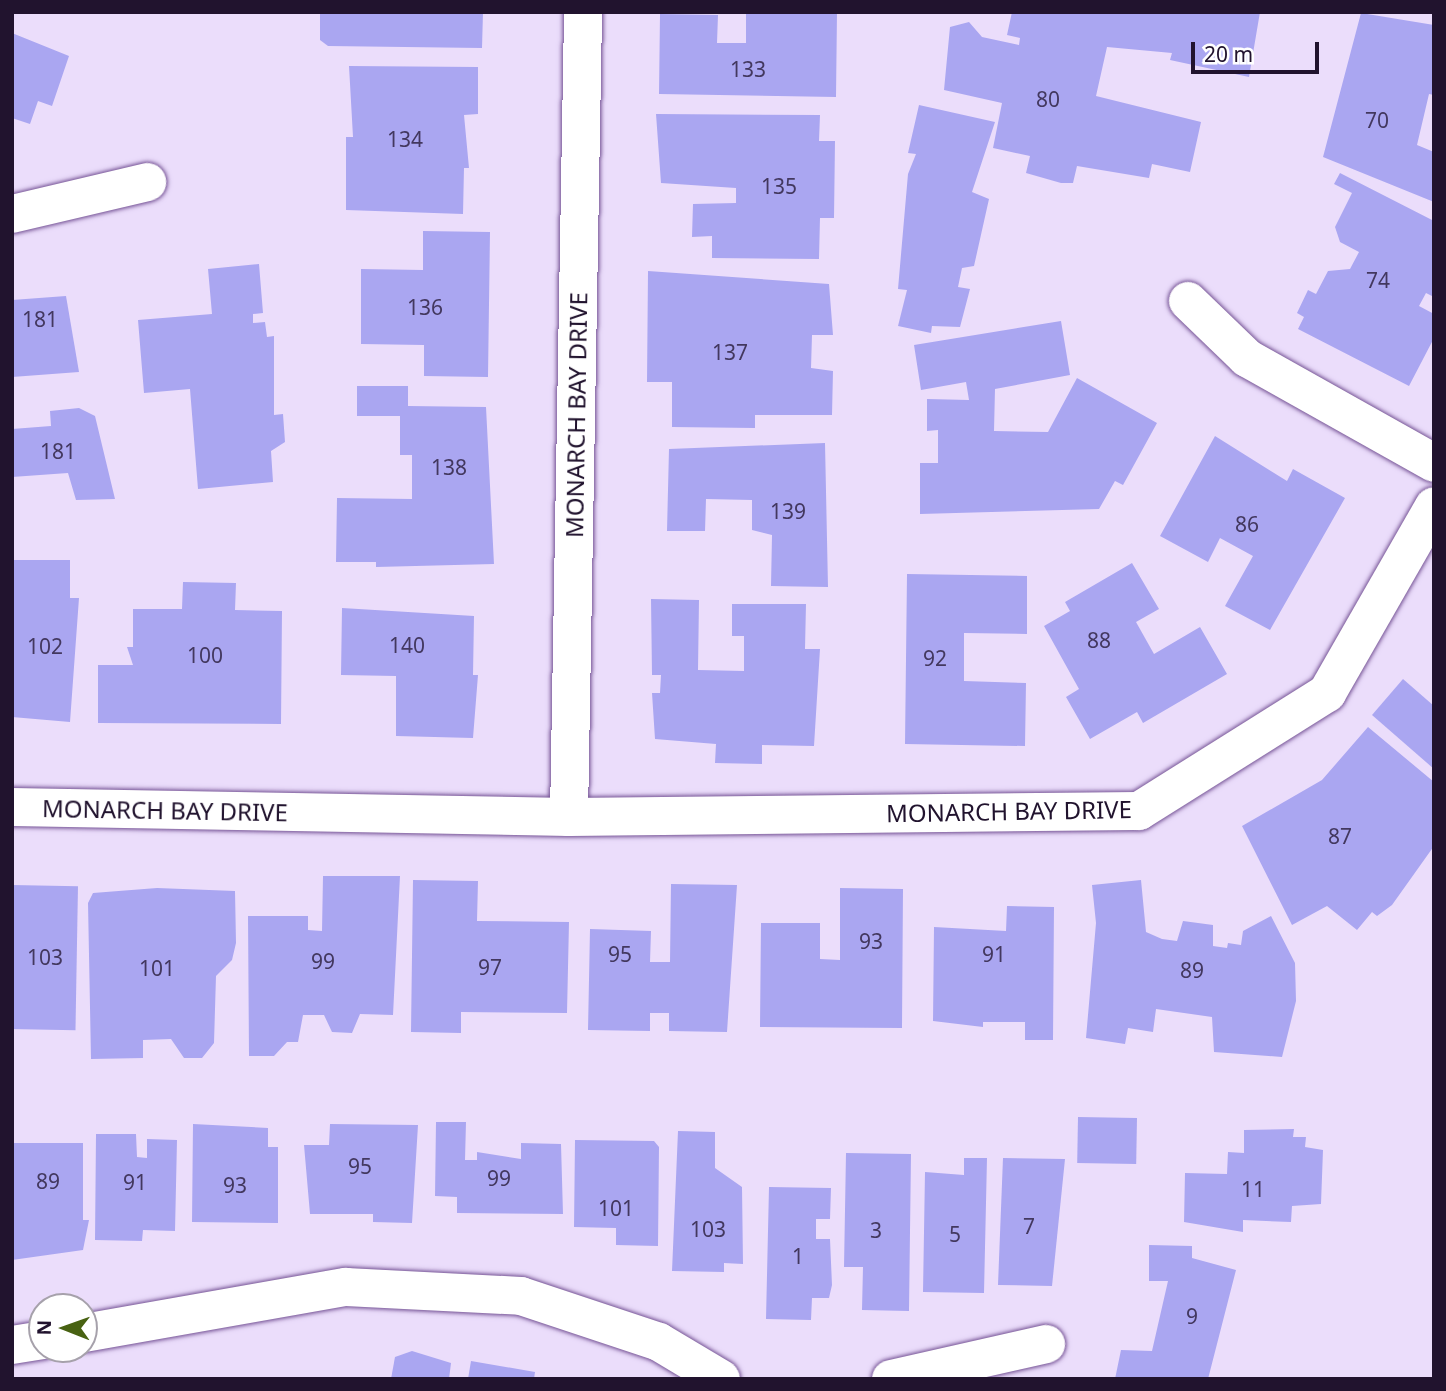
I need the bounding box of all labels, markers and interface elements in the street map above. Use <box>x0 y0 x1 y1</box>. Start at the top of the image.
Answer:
scale bar <box>1194 28 1322 72</box>
text: 20 m <box>1204 40 1253 68</box>
house number: 133 <box>730 56 766 82</box>
house number: 80 <box>1036 86 1060 112</box>
house number: 70 <box>1365 107 1389 133</box>
house number: 134 <box>387 126 423 152</box>
house number: 135 <box>761 173 797 199</box>
house number: 74 <box>1366 267 1390 293</box>
street label: MONARCH BAY DRIVE <box>559 292 593 538</box>
house number: 136 <box>407 294 443 320</box>
house number: 181 <box>22 306 58 332</box>
house number: 137 <box>712 339 748 365</box>
house number: 181 <box>40 438 76 464</box>
house number: 138 <box>431 454 467 480</box>
house number: 139 <box>770 498 806 524</box>
house number: 86 <box>1235 511 1259 537</box>
house number: 88 <box>1087 627 1111 653</box>
house number: 140 <box>389 632 425 658</box>
house number: 102 <box>27 633 63 659</box>
house number: 100 <box>187 642 223 668</box>
house number: 92 <box>923 645 947 671</box>
street label: MONARCH BAY DRIVE <box>42 793 288 827</box>
street label: MONARCH BAY DRIVE <box>886 794 1132 828</box>
house number: 87 <box>1328 823 1352 849</box>
house number: 93 <box>859 928 883 954</box>
house number: 95 <box>608 941 632 967</box>
house number: 91 <box>982 941 1006 967</box>
house number: 103 <box>27 944 63 970</box>
house number: 99 <box>311 948 335 974</box>
house number: 97 <box>478 954 502 980</box>
house number: 101 <box>139 955 175 981</box>
house number: 89 <box>1180 957 1204 983</box>
house number: 95 <box>348 1153 372 1179</box>
house number: 99 <box>487 1165 511 1191</box>
house number: 89 <box>36 1168 60 1194</box>
house number: 91 <box>123 1169 147 1195</box>
house number: 93 <box>223 1172 247 1198</box>
house number: 11 <box>1241 1176 1265 1202</box>
house number: 101 <box>598 1195 634 1221</box>
house number: 7 <box>1023 1213 1035 1239</box>
house number: 103 <box>690 1216 726 1242</box>
house number: 3 <box>870 1217 882 1243</box>
house number: 5 <box>949 1221 961 1247</box>
house number: 1 <box>792 1243 804 1269</box>
north arrow <box>28 1293 98 1363</box>
house number: 9 <box>1186 1303 1198 1329</box>
text: N <box>31 1320 57 1336</box>

